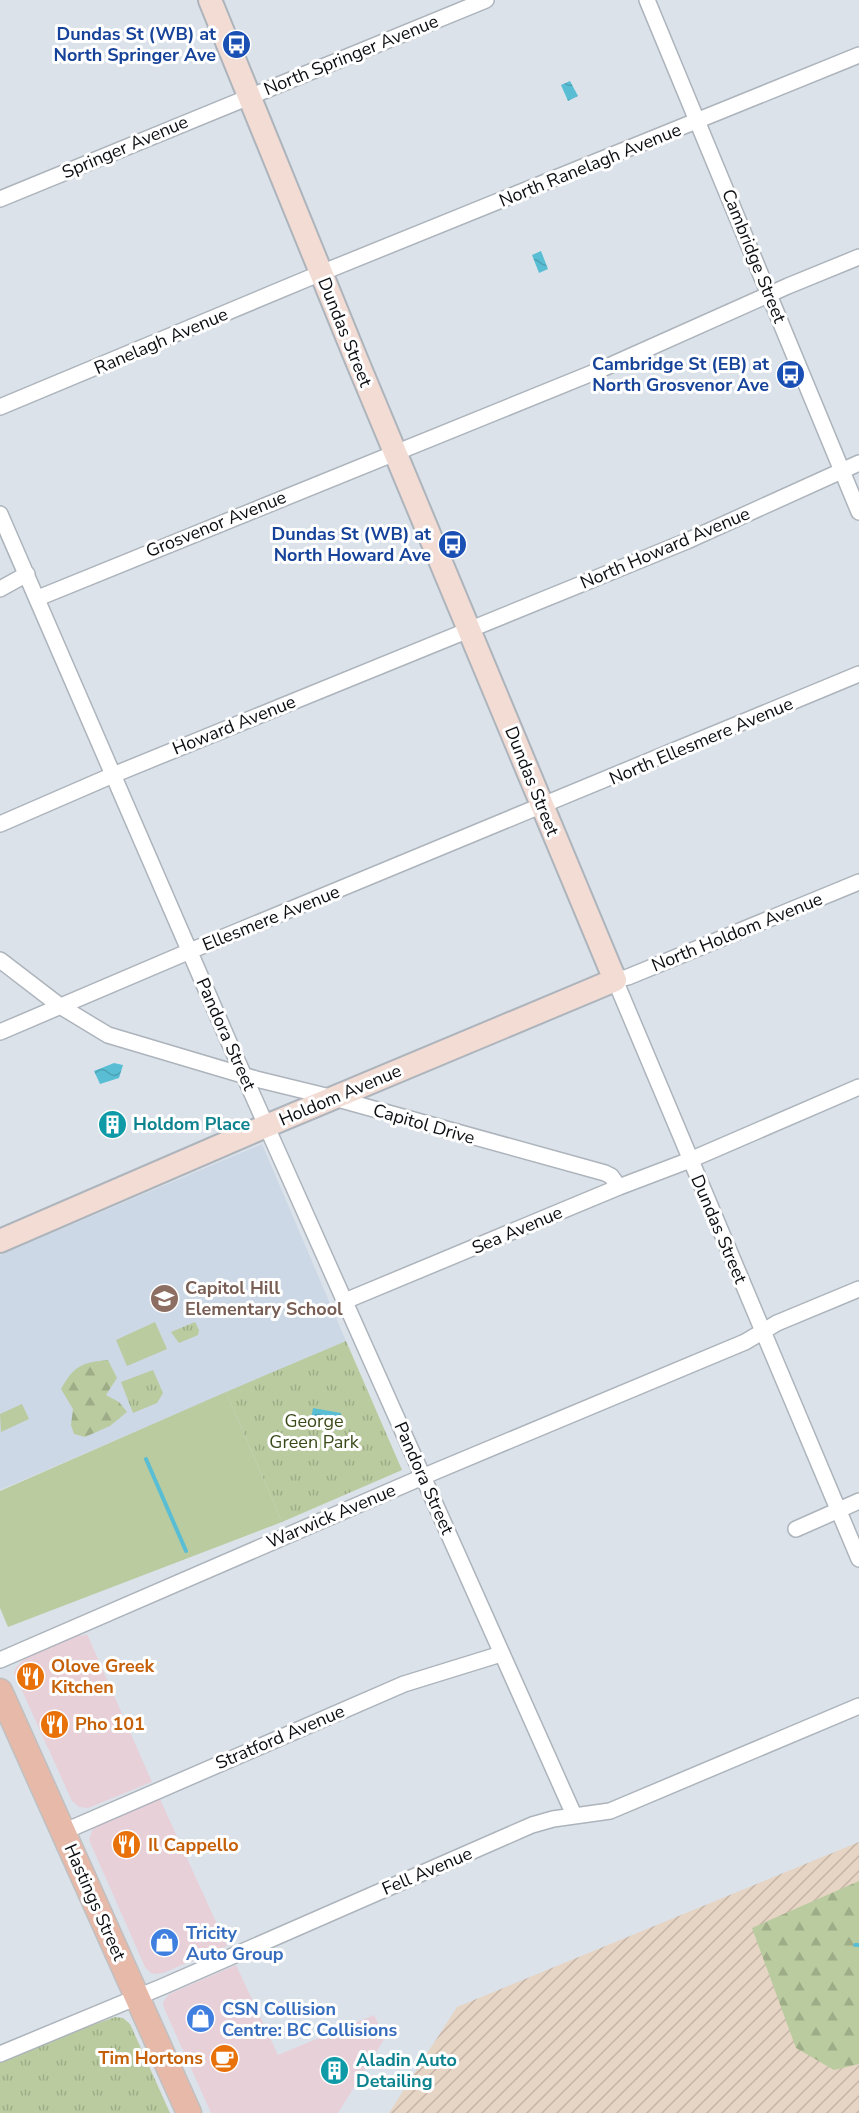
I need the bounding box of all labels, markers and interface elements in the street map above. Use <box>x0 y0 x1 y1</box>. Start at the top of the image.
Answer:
street label: North Springer Avenue <box>260 9 442 101</box>
place label: Dundas St (WB) at North Springer Ave <box>53 22 216 67</box>
bus stop icon: Dundas St (WB) at North Springer Ave <box>221 28 253 60</box>
street label: Springer Avenue <box>58 110 192 184</box>
street label: North Ranelagh Avenue <box>495 117 685 213</box>
street label: Cambridge Street <box>716 186 792 327</box>
street label: Dundas Street <box>312 274 378 391</box>
street label: Ranelagh Avenue <box>91 302 231 380</box>
place label: Cambridge St (EB) at North Grosvenor Ave <box>592 352 769 397</box>
bus stop icon: Cambridge St (EB) at North Grosvenor Ave <box>774 358 806 390</box>
street label: Grosvenor Avenue <box>142 485 290 563</box>
street label: North Howard Avenue <box>576 501 754 595</box>
place label: Dundas St (WB) at North Howard Ave <box>272 522 431 567</box>
bus stop icon: Dundas St (WB) at North Howard Ave <box>436 528 468 560</box>
street label: Howard Avenue <box>169 689 299 761</box>
street label: North Ellesmere Avenue <box>605 691 797 791</box>
street label: Dundas Street <box>499 723 565 840</box>
street label: Ellesmere Avenue <box>199 880 343 956</box>
street label: North Holdom Avenue <box>648 887 826 977</box>
street label: Pandora Street <box>190 974 262 1095</box>
street label: Holdom Avenue <box>275 1058 405 1132</box>
street label: Capitol Drive <box>370 1098 478 1150</box>
building icon: Holdom Place <box>96 1108 128 1140</box>
place label: Holdom Place <box>133 1112 250 1136</box>
street label: Dundas Street <box>685 1171 753 1288</box>
street label: Sea Avenue <box>468 1200 566 1260</box>
place label: Capitol Hill Elementary School <box>185 1276 343 1321</box>
school or university icon: Capitol Hill Elementary School <box>148 1282 180 1314</box>
park label: George Green Park <box>269 1409 360 1454</box>
street label: Pandora Street <box>388 1418 460 1539</box>
street label: Warwick Avenue <box>263 1478 399 1554</box>
place label: Olove Greek Kitchen <box>51 1654 155 1699</box>
restaurant icon: Olove Greek Kitchen <box>14 1660 46 1692</box>
street label: Stratford Avenue <box>212 1699 348 1775</box>
restaurant icon: Pho 101 <box>38 1708 70 1740</box>
place label: Pho 101 <box>75 1712 145 1736</box>
restaurant icon: Il Cappello <box>111 1829 143 1861</box>
place label: Il Cappello <box>148 1833 239 1857</box>
street label: Hastings Street <box>59 1840 132 1965</box>
street label: Fell Avenue <box>378 1841 476 1901</box>
place label: Tricity Auto Group <box>186 1921 284 1966</box>
shop icon: Tricity Auto Group <box>149 1927 181 1959</box>
place label: CSN Collision Centre: BC Collisions <box>222 1997 398 2042</box>
shop icon: CSN Collision Centre: BC Collisions <box>185 2003 217 2035</box>
cafe icon: Tim Hortons <box>208 2042 240 2074</box>
place label: Tim Hortons <box>98 2046 203 2070</box>
place label: Aladin Auto Detailing <box>356 2048 457 2093</box>
building icon: Aladin Auto Detailing <box>319 2054 351 2086</box>

